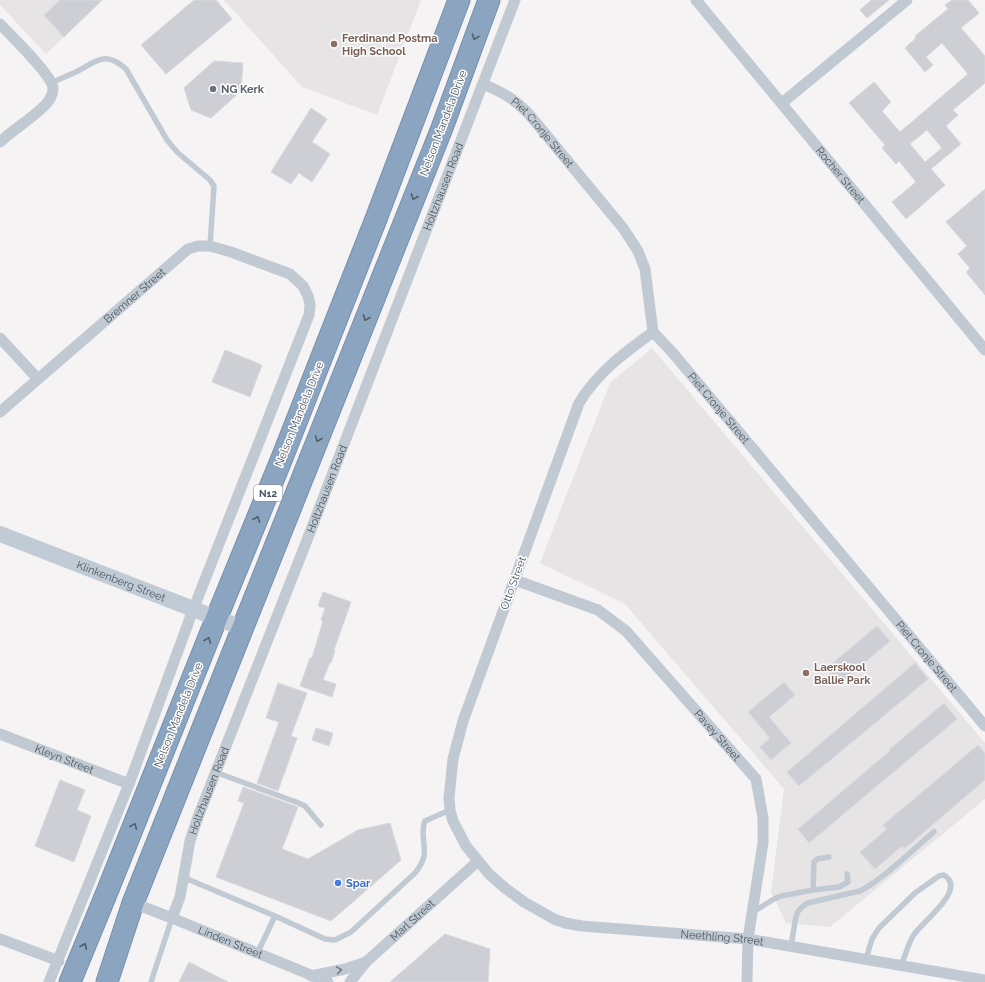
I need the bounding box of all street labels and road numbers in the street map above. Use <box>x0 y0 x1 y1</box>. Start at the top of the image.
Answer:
street label: Nelson Mandela Drive <box>417 68 470 178</box>
street label: Piet Cronje Street <box>508 95 576 170</box>
street label: Holtzhausen Road <box>421 141 466 233</box>
street label: Rocher Street <box>813 144 867 207</box>
street label: Bremner Street <box>101 265 169 326</box>
street label: Nelson Mandela Drive <box>272 359 327 469</box>
street label: Piet Cronje Street <box>685 370 752 447</box>
street label: Holtzhausen Road <box>304 443 350 535</box>
road number: N12 <box>254 485 282 501</box>
street label: Otto Street <box>498 555 529 611</box>
street label: Klinkenberg Street <box>75 558 168 605</box>
street label: Piet Cronje Street <box>893 619 960 695</box>
street label: Nelson Mandela Drive <box>151 660 206 770</box>
street label: Pavey Street <box>691 707 743 764</box>
street label: Kleyn Street <box>33 742 96 777</box>
street label: Holtzhausen Road <box>187 745 232 836</box>
street label: Marl Street <box>388 897 438 944</box>
street label: Linden Street <box>196 923 265 962</box>
street label: Neethling Street <box>680 928 765 949</box>

